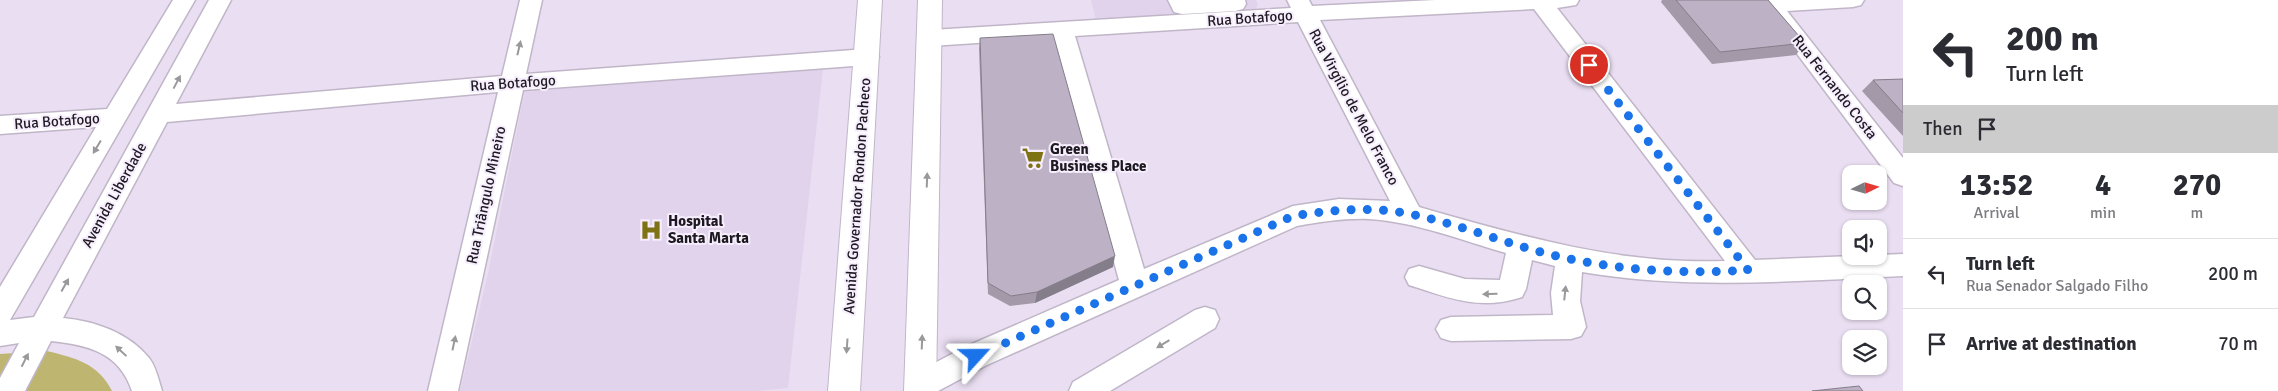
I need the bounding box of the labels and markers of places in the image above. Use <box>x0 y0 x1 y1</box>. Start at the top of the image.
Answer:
pin <box>1568 44 1610 86</box>
place label: Green Business Place <box>1050 140 1147 175</box>
supermarket icon: Green Business Place <box>1020 145 1046 171</box>
place label: Hospital Santa Marta <box>668 212 749 247</box>
hospital icon: Hospital Santa Marta <box>638 217 664 243</box>

